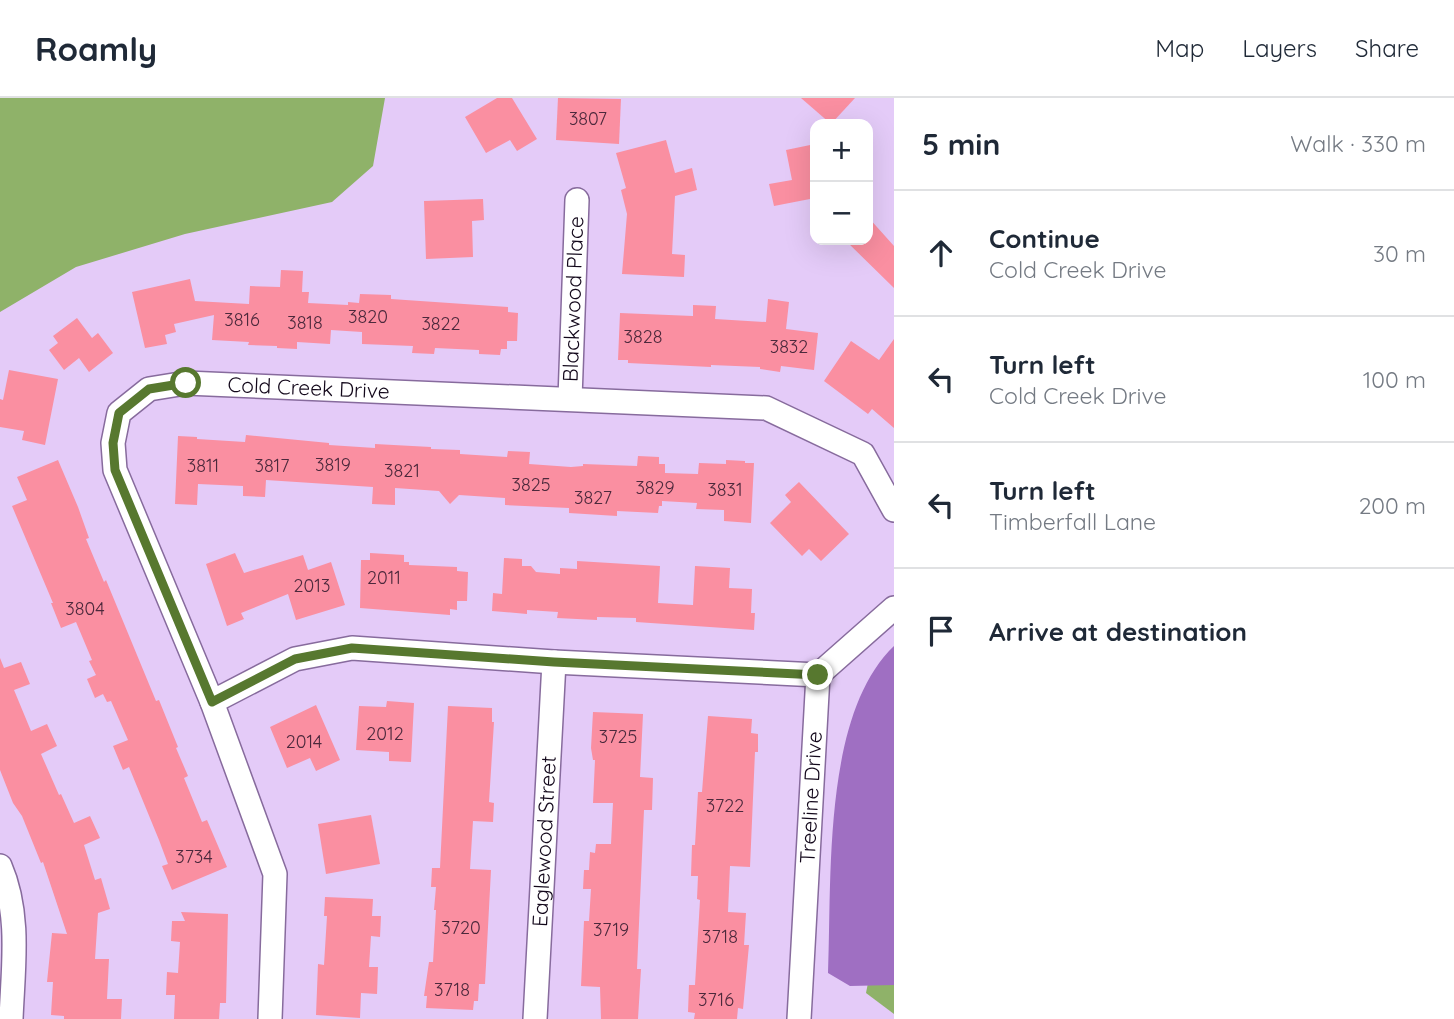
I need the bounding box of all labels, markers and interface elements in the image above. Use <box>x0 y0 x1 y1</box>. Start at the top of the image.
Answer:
text: Roamly <box>35 28 157 69</box>
text: Map <box>1155 33 1204 63</box>
text: Layers <box>1242 33 1317 63</box>
text: Share <box>1355 33 1419 63</box>
house number: 3807 <box>569 107 607 130</box>
map controls <box>810 119 873 245</box>
button: + <box>810 119 873 182</box>
text: 5 min <box>922 125 1000 163</box>
text: Walk · 330 m <box>1290 129 1426 158</box>
button: − <box>810 182 873 245</box>
street label: Blackwood Place <box>557 216 588 382</box>
text: Continue <box>989 222 1100 255</box>
icon: ahead <box>922 234 960 272</box>
text: 30 m <box>1373 239 1426 268</box>
text: Cold Creek Drive <box>989 255 1167 284</box>
house number: 3820 <box>348 305 388 328</box>
house number: 3816 <box>224 308 260 331</box>
house number: 3818 <box>287 311 323 334</box>
house number: 3822 <box>421 312 461 335</box>
house number: 3828 <box>624 325 662 348</box>
house number: 3832 <box>770 335 808 358</box>
text: Turn left <box>989 348 1096 381</box>
icon: left <box>922 360 960 398</box>
text: 100 m <box>1363 365 1426 394</box>
route start <box>170 367 201 398</box>
street label: Cold Creek Drive <box>227 371 390 404</box>
text: Cold Creek Drive <box>989 381 1167 410</box>
house number: 3819 <box>315 453 351 476</box>
house number: 3811 <box>187 454 219 477</box>
house number: 3817 <box>254 454 290 477</box>
house number: 3821 <box>384 459 420 482</box>
house number: 3825 <box>512 473 550 496</box>
text: Turn left <box>989 474 1096 507</box>
house number: 3829 <box>635 476 675 499</box>
house number: 3831 <box>707 478 743 501</box>
house number: 3827 <box>574 486 612 509</box>
icon: left <box>922 486 960 524</box>
text: 200 m <box>1359 491 1426 520</box>
text: Timberfall Lane <box>989 507 1156 536</box>
house number: 2011 <box>367 566 401 589</box>
house number: 2013 <box>294 574 330 597</box>
house number: 3804 <box>65 597 105 620</box>
icon: arrive <box>922 612 960 650</box>
text: Arrive at destination <box>989 615 1247 648</box>
route end <box>802 659 833 690</box>
house number: 2012 <box>366 722 404 745</box>
house number: 3725 <box>599 725 637 748</box>
house number: 2014 <box>286 730 322 753</box>
street label: Treeline Drive <box>794 730 827 864</box>
street label: Eaglewood Street <box>526 755 561 927</box>
house number: 3722 <box>706 794 744 817</box>
house number: 3734 <box>175 845 213 868</box>
house number: 3720 <box>441 916 481 939</box>
house number: 3719 <box>593 918 629 941</box>
house number: 3718 <box>702 925 738 948</box>
house number: 3718 <box>434 978 470 1001</box>
house number: 3716 <box>698 988 734 1011</box>

